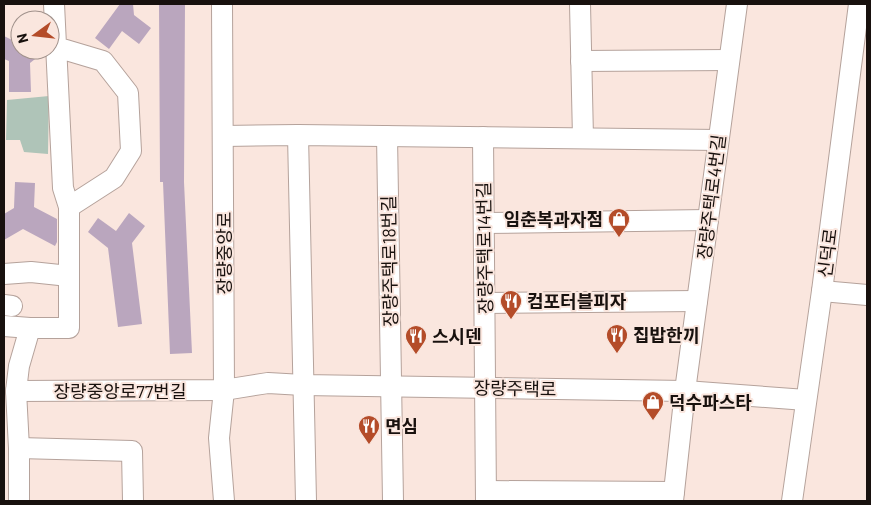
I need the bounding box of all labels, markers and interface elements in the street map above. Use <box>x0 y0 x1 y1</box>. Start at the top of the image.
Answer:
north arrow <box>10 10 60 60</box>
text: N <box>13 32 31 45</box>
street label: 장량주택로4번길 <box>692 133 730 261</box>
street label: 장량주택로14번길 <box>472 182 496 314</box>
street label: 장량주택로18번길 <box>377 195 401 327</box>
shop icon: 임춘복과자점 <box>607 207 631 238</box>
place label: 임춘복과자점 <box>504 208 603 230</box>
street label: 장량중앙로 <box>213 212 235 294</box>
street label: 신덕로 <box>813 227 841 279</box>
restaurant icon: 컴포터블피자 <box>499 289 523 320</box>
place label: 컴포터블피자 <box>527 290 627 312</box>
restaurant icon: 집밥한끼 <box>605 323 629 354</box>
restaurant icon: 스시덴 <box>404 324 428 355</box>
place label: 집밥한끼 <box>633 324 699 346</box>
place label: 스시덴 <box>432 325 482 347</box>
street label: 장량주택로 <box>473 376 557 400</box>
street label: 장량중앙로77번길 <box>54 380 186 402</box>
shop icon: 덕수파스타 <box>641 390 665 421</box>
place label: 덕수파스타 <box>669 391 752 413</box>
restaurant icon: 면심 <box>357 414 381 445</box>
place label: 면심 <box>385 415 418 437</box>

